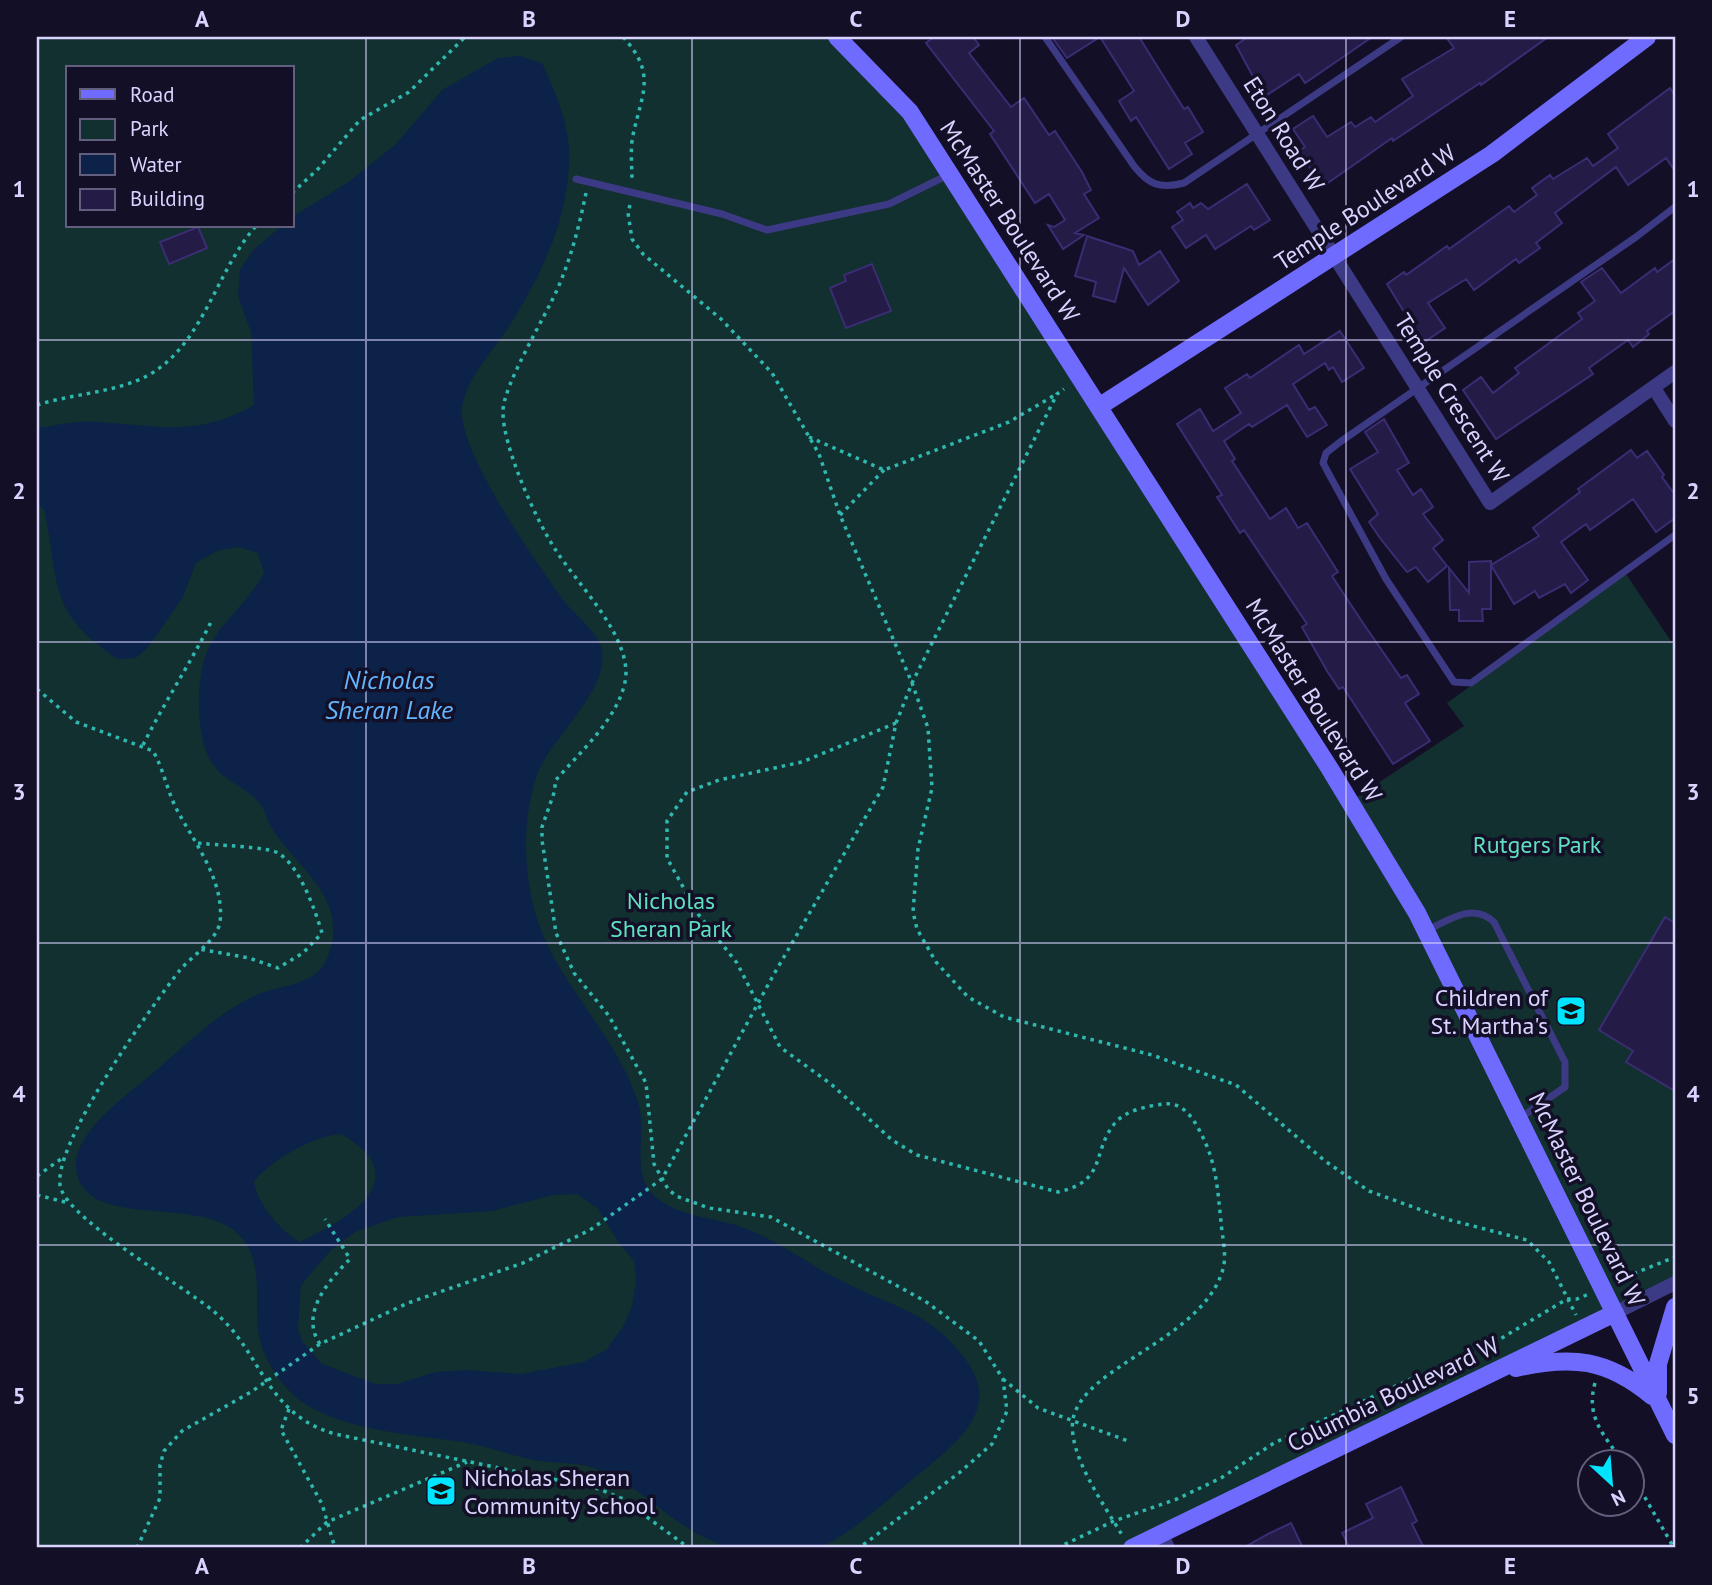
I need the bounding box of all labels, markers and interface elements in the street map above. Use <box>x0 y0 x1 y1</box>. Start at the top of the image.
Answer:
text: A <box>195 4 209 33</box>
text: B <box>522 4 536 33</box>
text: C <box>850 4 863 33</box>
text: D <box>1176 4 1190 33</box>
text: E <box>1504 4 1516 33</box>
legend <box>66 66 294 228</box>
street label: Eton Road W <box>1236 71 1332 197</box>
text: Road <box>130 81 174 108</box>
street label: McMaster Boulevard W <box>933 114 1087 328</box>
text: Park <box>130 115 169 142</box>
street label: Temple Boulevard W <box>1269 137 1461 277</box>
text: Water <box>130 151 182 178</box>
text: 1 <box>12 174 26 203</box>
text: 1 <box>1686 174 1700 203</box>
text: Building <box>130 185 205 212</box>
street label: Temple Crescent W <box>1387 308 1517 489</box>
text: 2 <box>12 476 26 505</box>
text: 2 <box>1686 476 1700 505</box>
street label: McMaster Boulevard W <box>1239 592 1389 808</box>
water label: Nicholas Sheran Lake <box>325 663 453 726</box>
text: 3 <box>12 777 26 806</box>
text: 3 <box>1686 777 1700 806</box>
park label: Rutgers Park <box>1473 829 1602 860</box>
park label: Nicholas Sheran Park <box>610 885 732 944</box>
place label: Children of St. Martha's <box>1430 982 1549 1041</box>
school or university icon: Children of St. Martha's <box>1554 994 1588 1028</box>
text: 4 <box>12 1079 26 1108</box>
text: 4 <box>1686 1079 1700 1108</box>
street label: McMaster Boulevard W <box>1522 1087 1652 1311</box>
street label: Columbia Boulevard W <box>1282 1329 1504 1459</box>
text: 5 <box>12 1381 26 1410</box>
text: 5 <box>1686 1381 1700 1410</box>
north arrow <box>1576 1448 1646 1518</box>
place label: Nicholas Sheran Community School <box>464 1462 656 1521</box>
school or university icon: Nicholas Sheran Community School <box>424 1474 458 1508</box>
text: N <box>1608 1485 1629 1512</box>
text: A <box>195 1551 209 1580</box>
text: B <box>522 1551 536 1580</box>
text: C <box>850 1551 863 1580</box>
text: D <box>1176 1551 1190 1580</box>
text: E <box>1504 1551 1516 1580</box>

